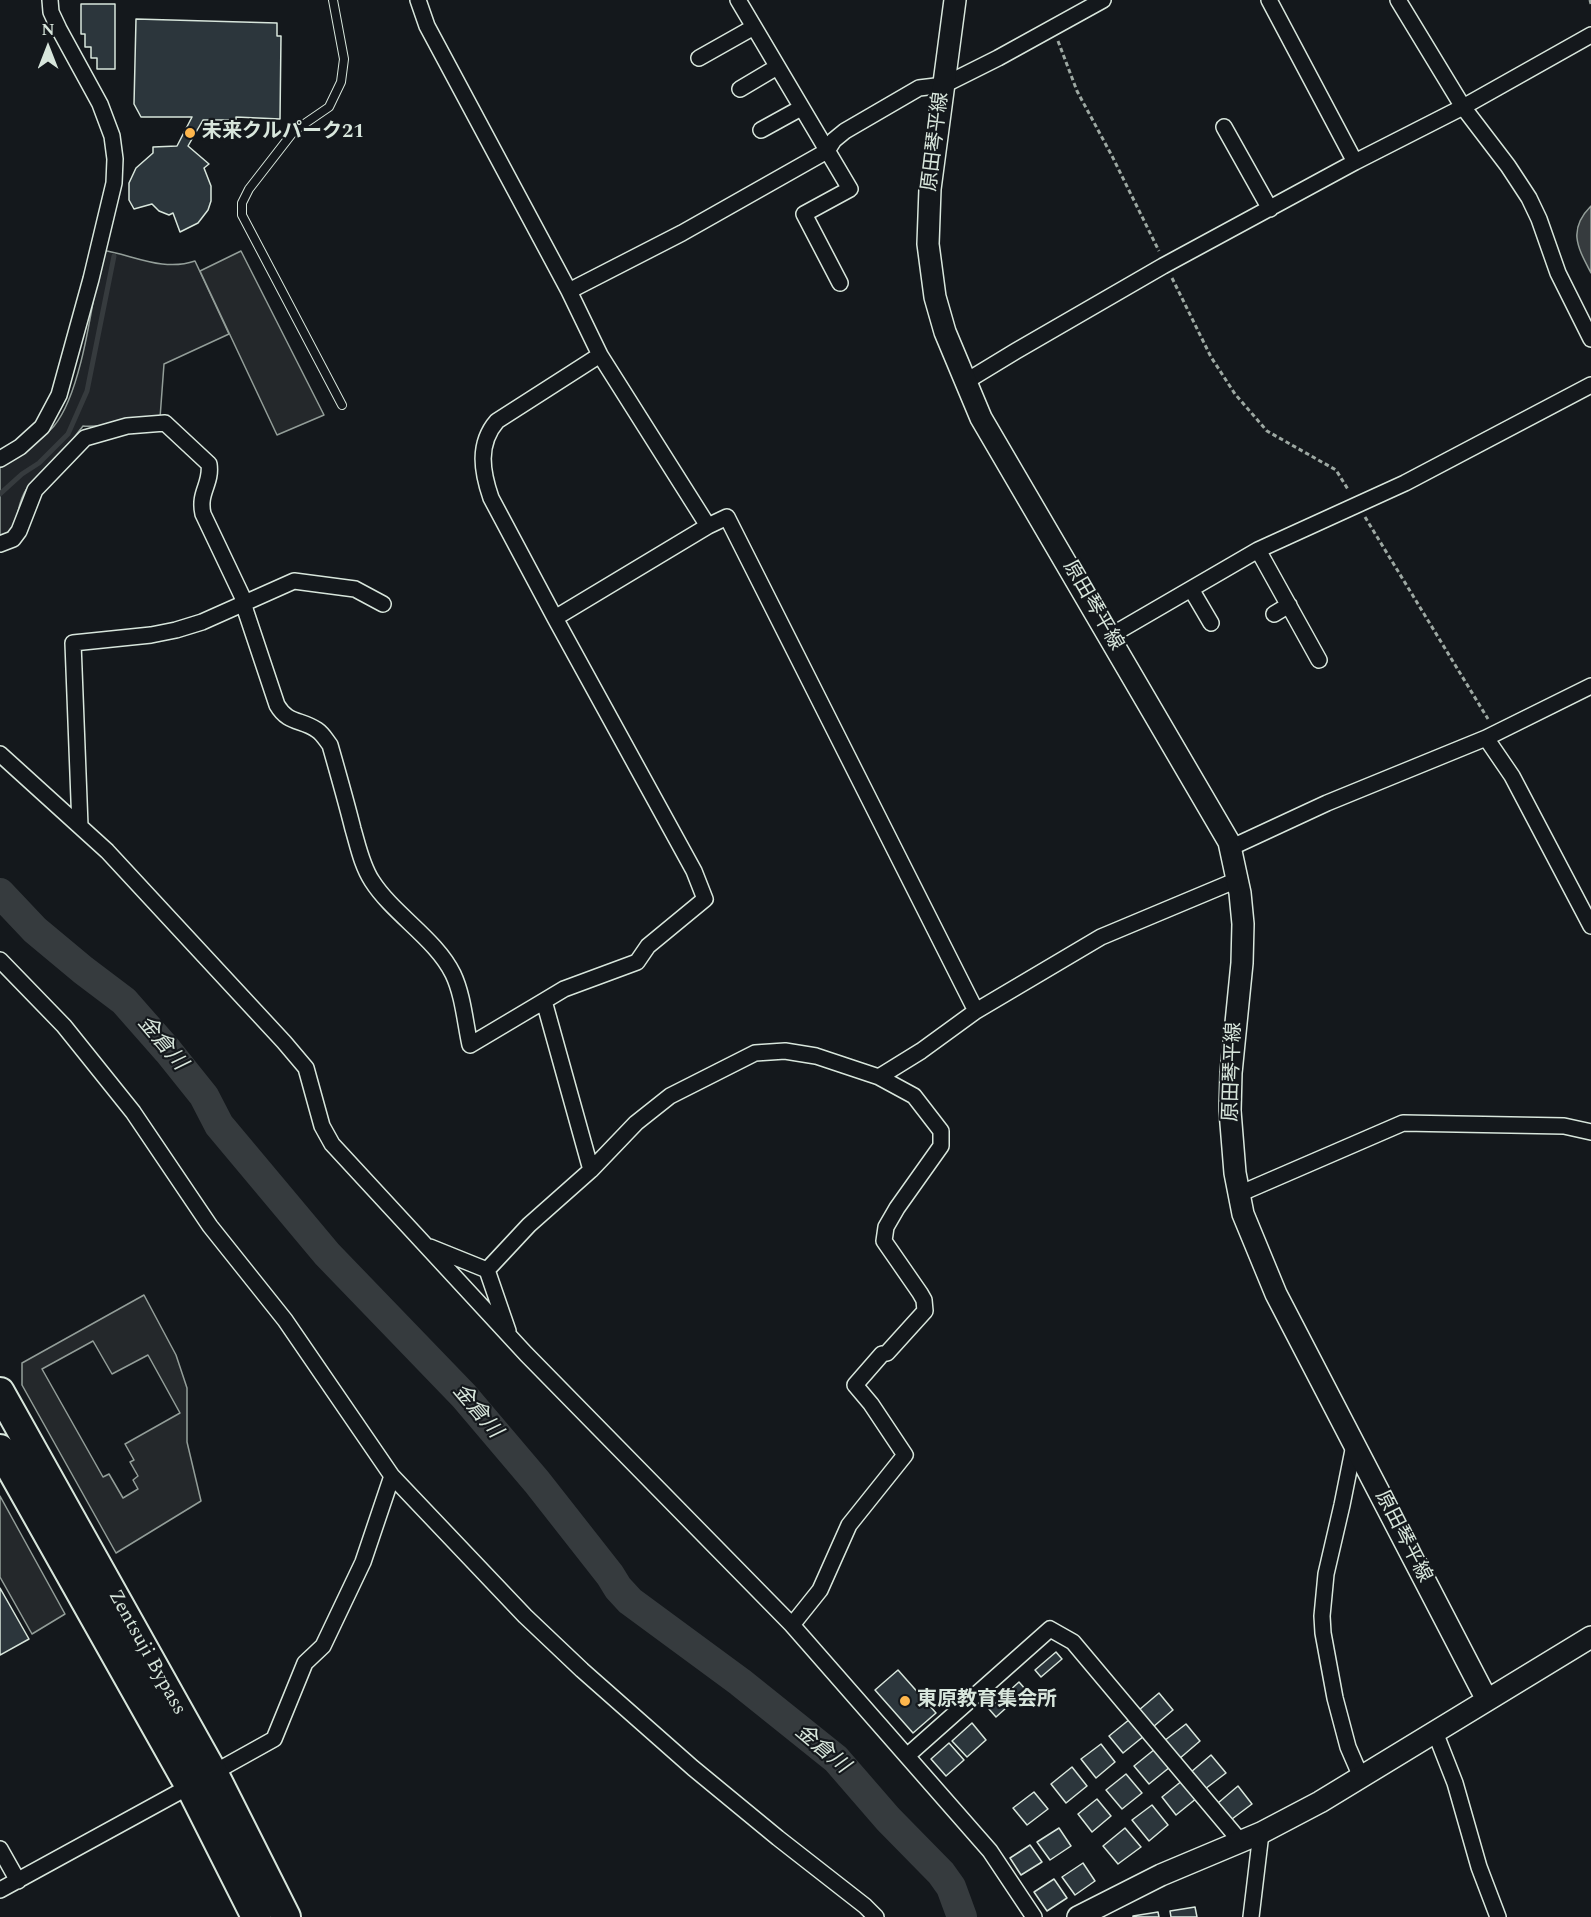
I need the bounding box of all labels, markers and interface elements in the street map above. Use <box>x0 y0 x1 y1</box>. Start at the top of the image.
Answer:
north arrow <box>18 18 78 78</box>
text: N <box>41 18 55 42</box>
street label: 原田琴平線 <box>919 91 955 193</box>
place label: 未来クルパーク21 <box>202 121 364 145</box>
marker: 未来クルパーク21 <box>183 126 197 140</box>
street label: 原田琴平線 <box>1057 557 1127 655</box>
water label: 金倉川 <box>131 1012 191 1076</box>
street label: 原田琴平線 <box>1220 1022 1248 1122</box>
water label: 金倉川 <box>446 1380 506 1444</box>
street label: 原田琴平線 <box>1369 1487 1435 1587</box>
street label: Zentsuji Bypass <box>102 1586 190 1720</box>
place label: 東原教育集会所 <box>917 1689 1057 1713</box>
marker: 東原教育集会所 <box>898 1694 912 1708</box>
water label: 金倉川 <box>789 1720 853 1780</box>

